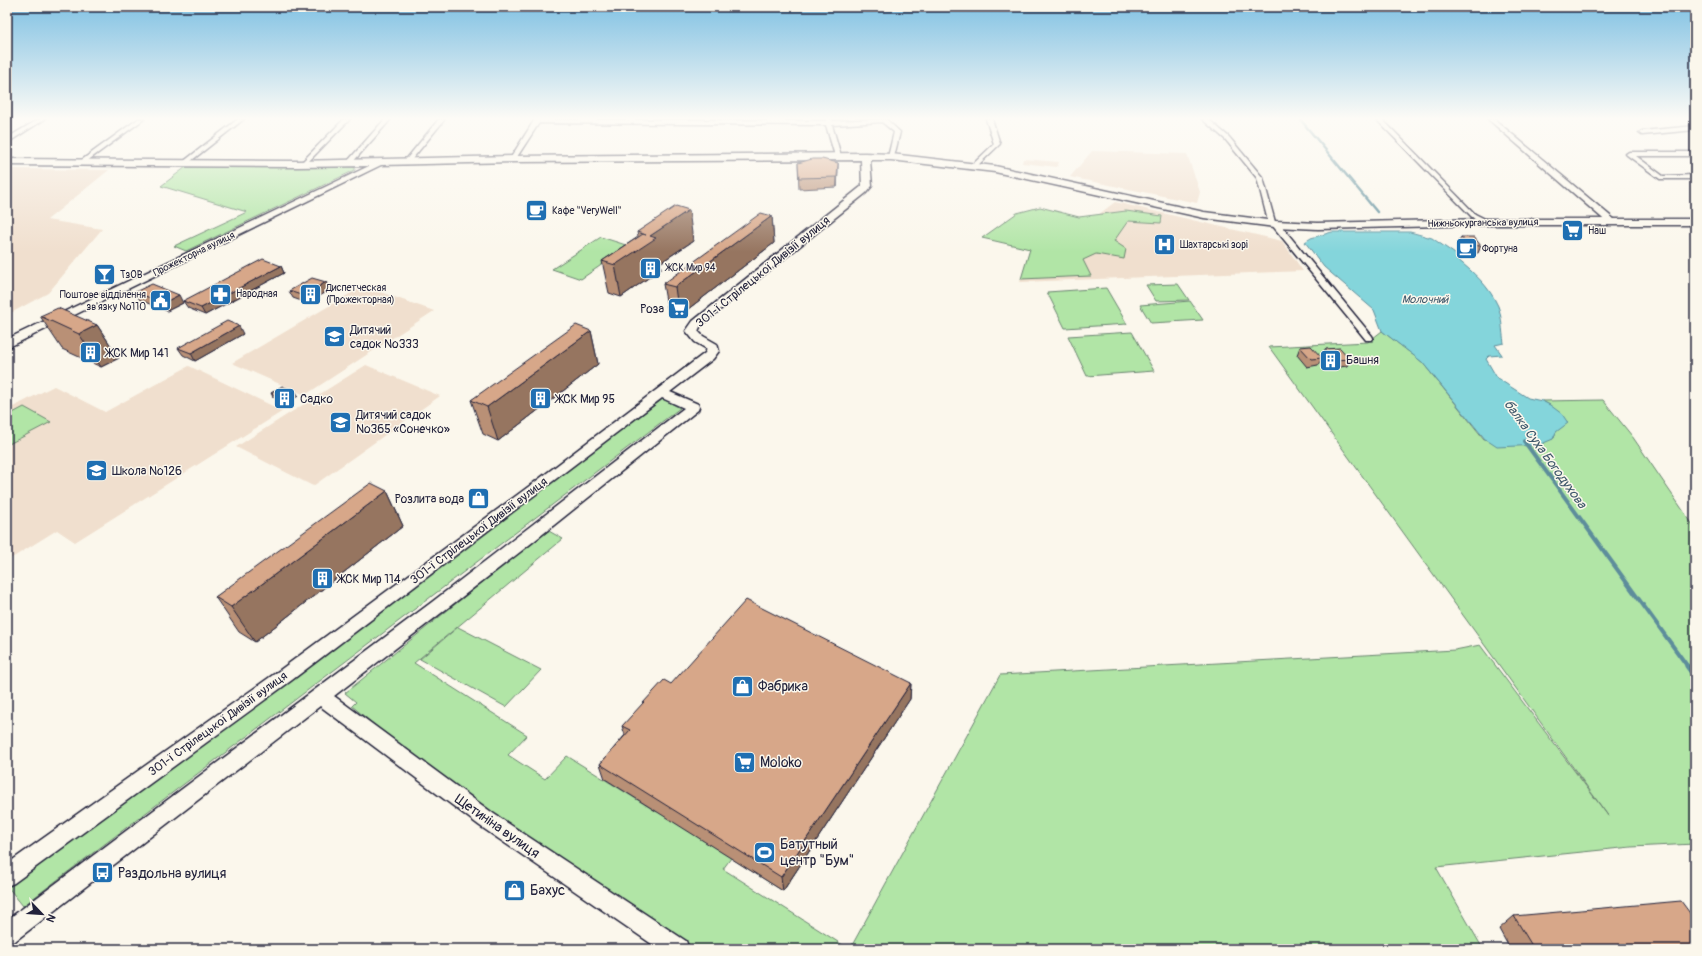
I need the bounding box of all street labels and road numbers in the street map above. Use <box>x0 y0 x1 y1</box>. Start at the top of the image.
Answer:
street label: 301-ї Стрілецької Дивізії вулиця <box>693 213 833 331</box>
street label: Нижньокурганська вулиця <box>1427 216 1539 230</box>
street label: Прожекторна вулиця <box>151 229 237 279</box>
street label: 301-ї Стрілецької Дивізії вулиця <box>407 474 551 588</box>
street label: 301-ї Стрілецької Дивізії вулиця <box>146 668 291 779</box>
street label: Щетиніна вулиця <box>451 790 543 862</box>

